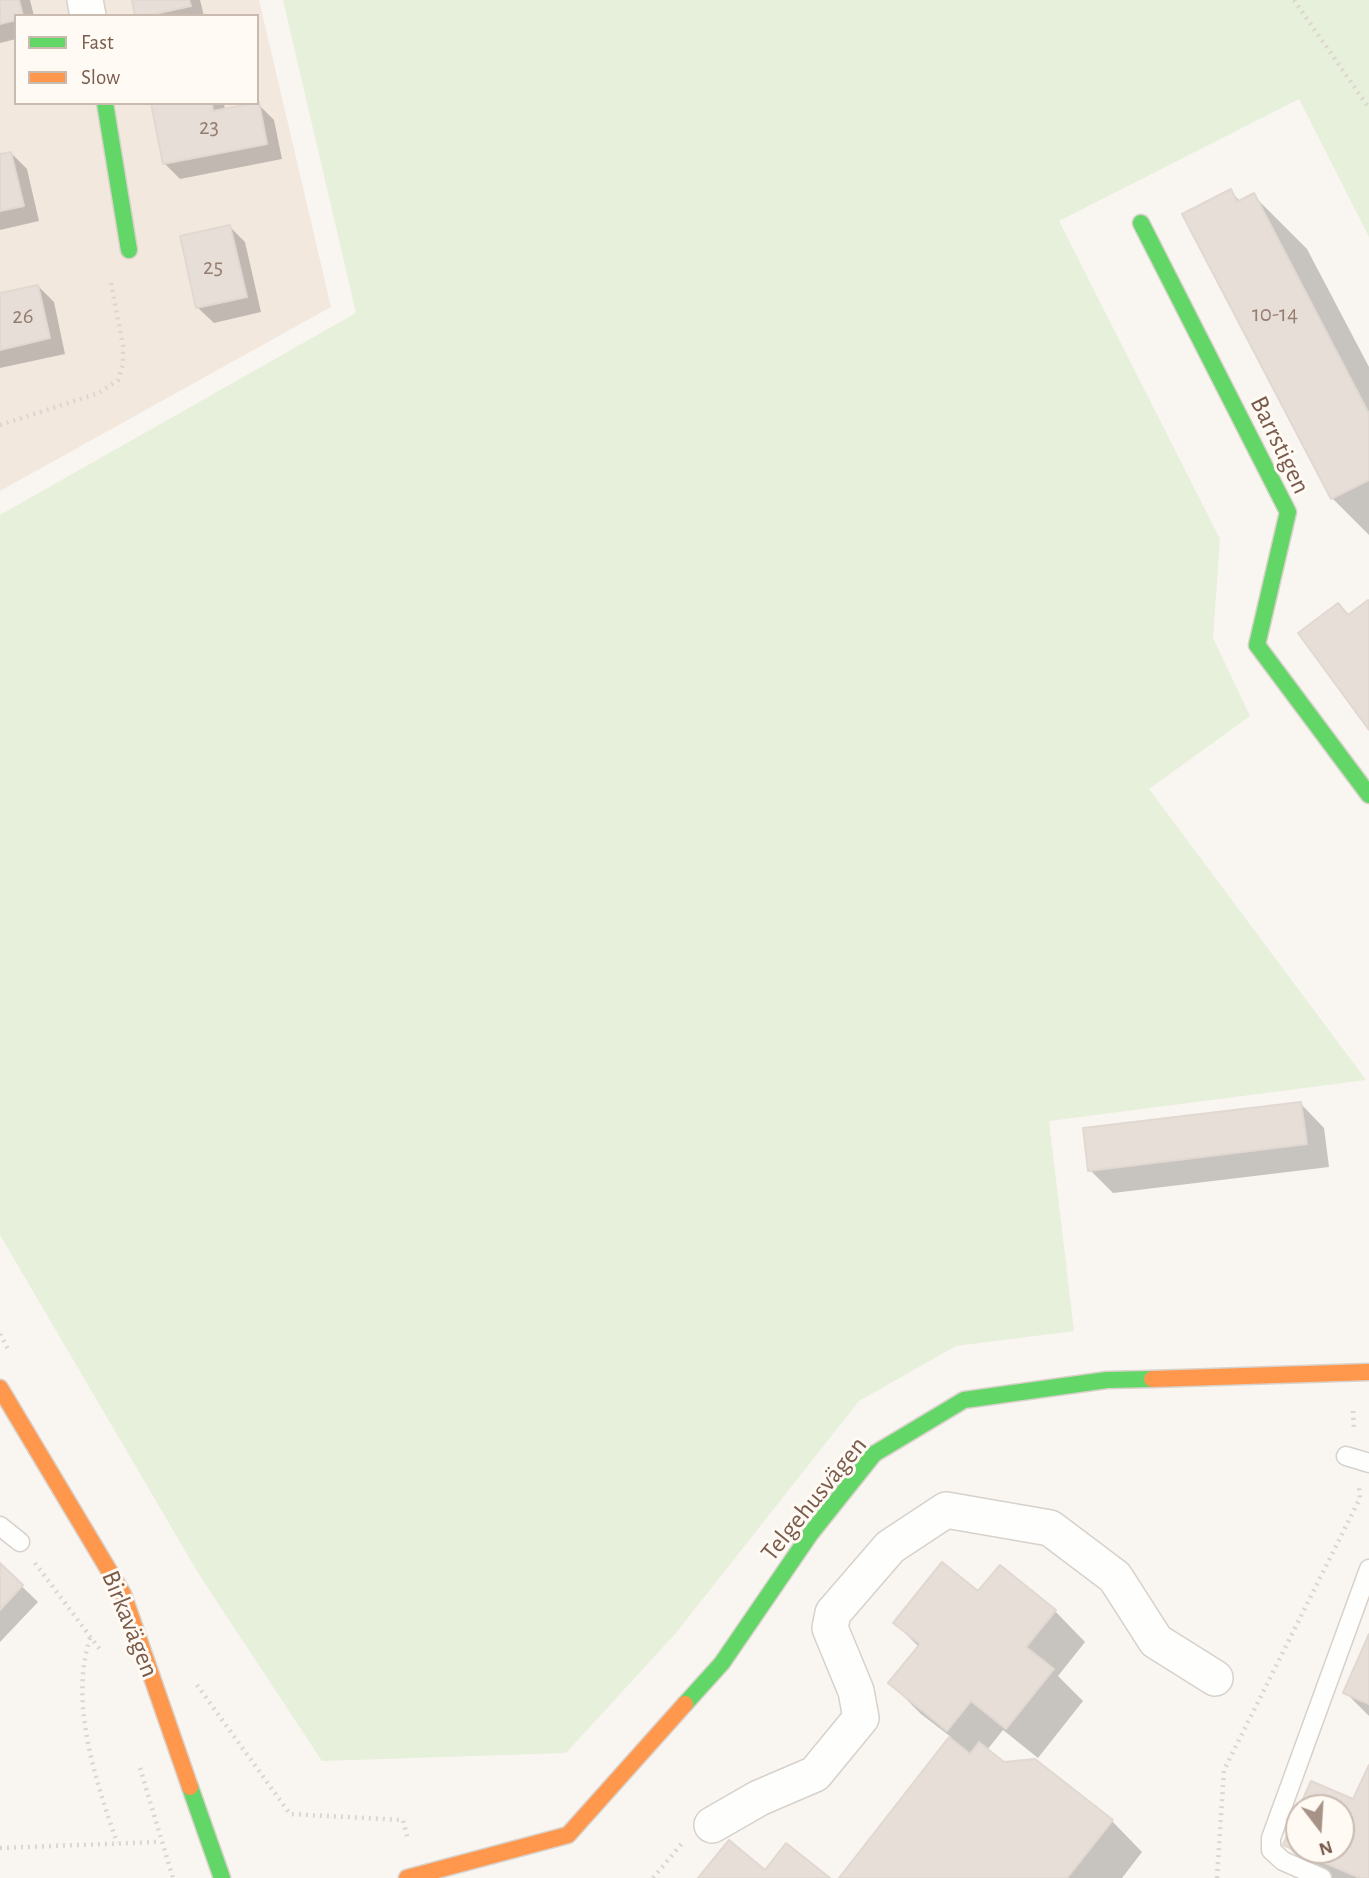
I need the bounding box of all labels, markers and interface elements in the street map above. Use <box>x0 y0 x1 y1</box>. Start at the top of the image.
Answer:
legend <box>14 14 259 105</box>
text: Fast <box>81 32 114 53</box>
text: Slow <box>81 67 120 88</box>
house number: 23 <box>199 113 219 141</box>
house number: 25 <box>203 253 223 281</box>
house number: 10-14 <box>1252 300 1298 328</box>
house number: 26 <box>12 302 34 330</box>
street label: Barrstigen <box>1243 391 1317 499</box>
street label: Telgehusvägen <box>754 1430 874 1568</box>
street label: Birkavägen <box>94 1566 166 1682</box>
north arrow <box>1285 1794 1355 1864</box>
text: N <box>1317 1837 1335 1859</box>

